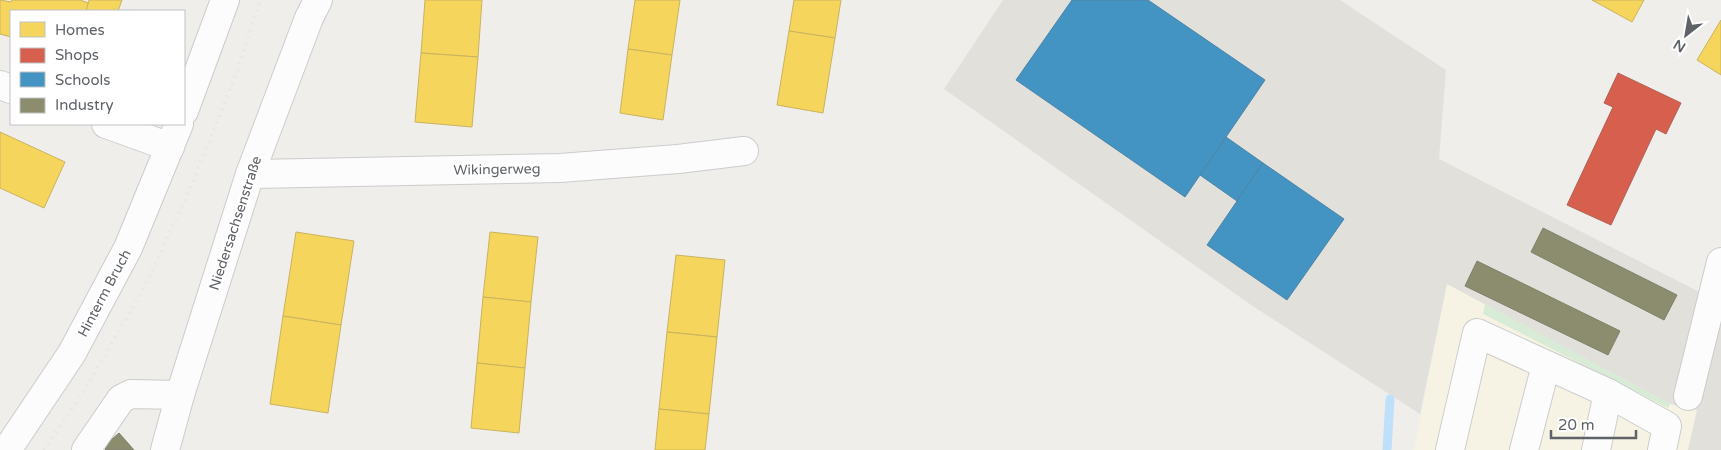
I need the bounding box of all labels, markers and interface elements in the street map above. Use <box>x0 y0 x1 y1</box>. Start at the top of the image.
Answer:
legend <box>10 10 185 125</box>
north arrow <box>1661 10 1711 60</box>
text: Homes <box>55 21 105 39</box>
text: N <box>1670 36 1689 56</box>
text: Shops <box>55 46 99 64</box>
text: Schools <box>55 71 111 89</box>
text: Industry <box>55 96 114 114</box>
street label: Niedersachsenstraße <box>206 154 265 292</box>
street label: Wikingerweg <box>453 160 541 179</box>
street label: Hinterm Bruch <box>74 247 135 340</box>
scale bar <box>1551 408 1636 440</box>
text: 20 m <box>1558 416 1595 434</box>

